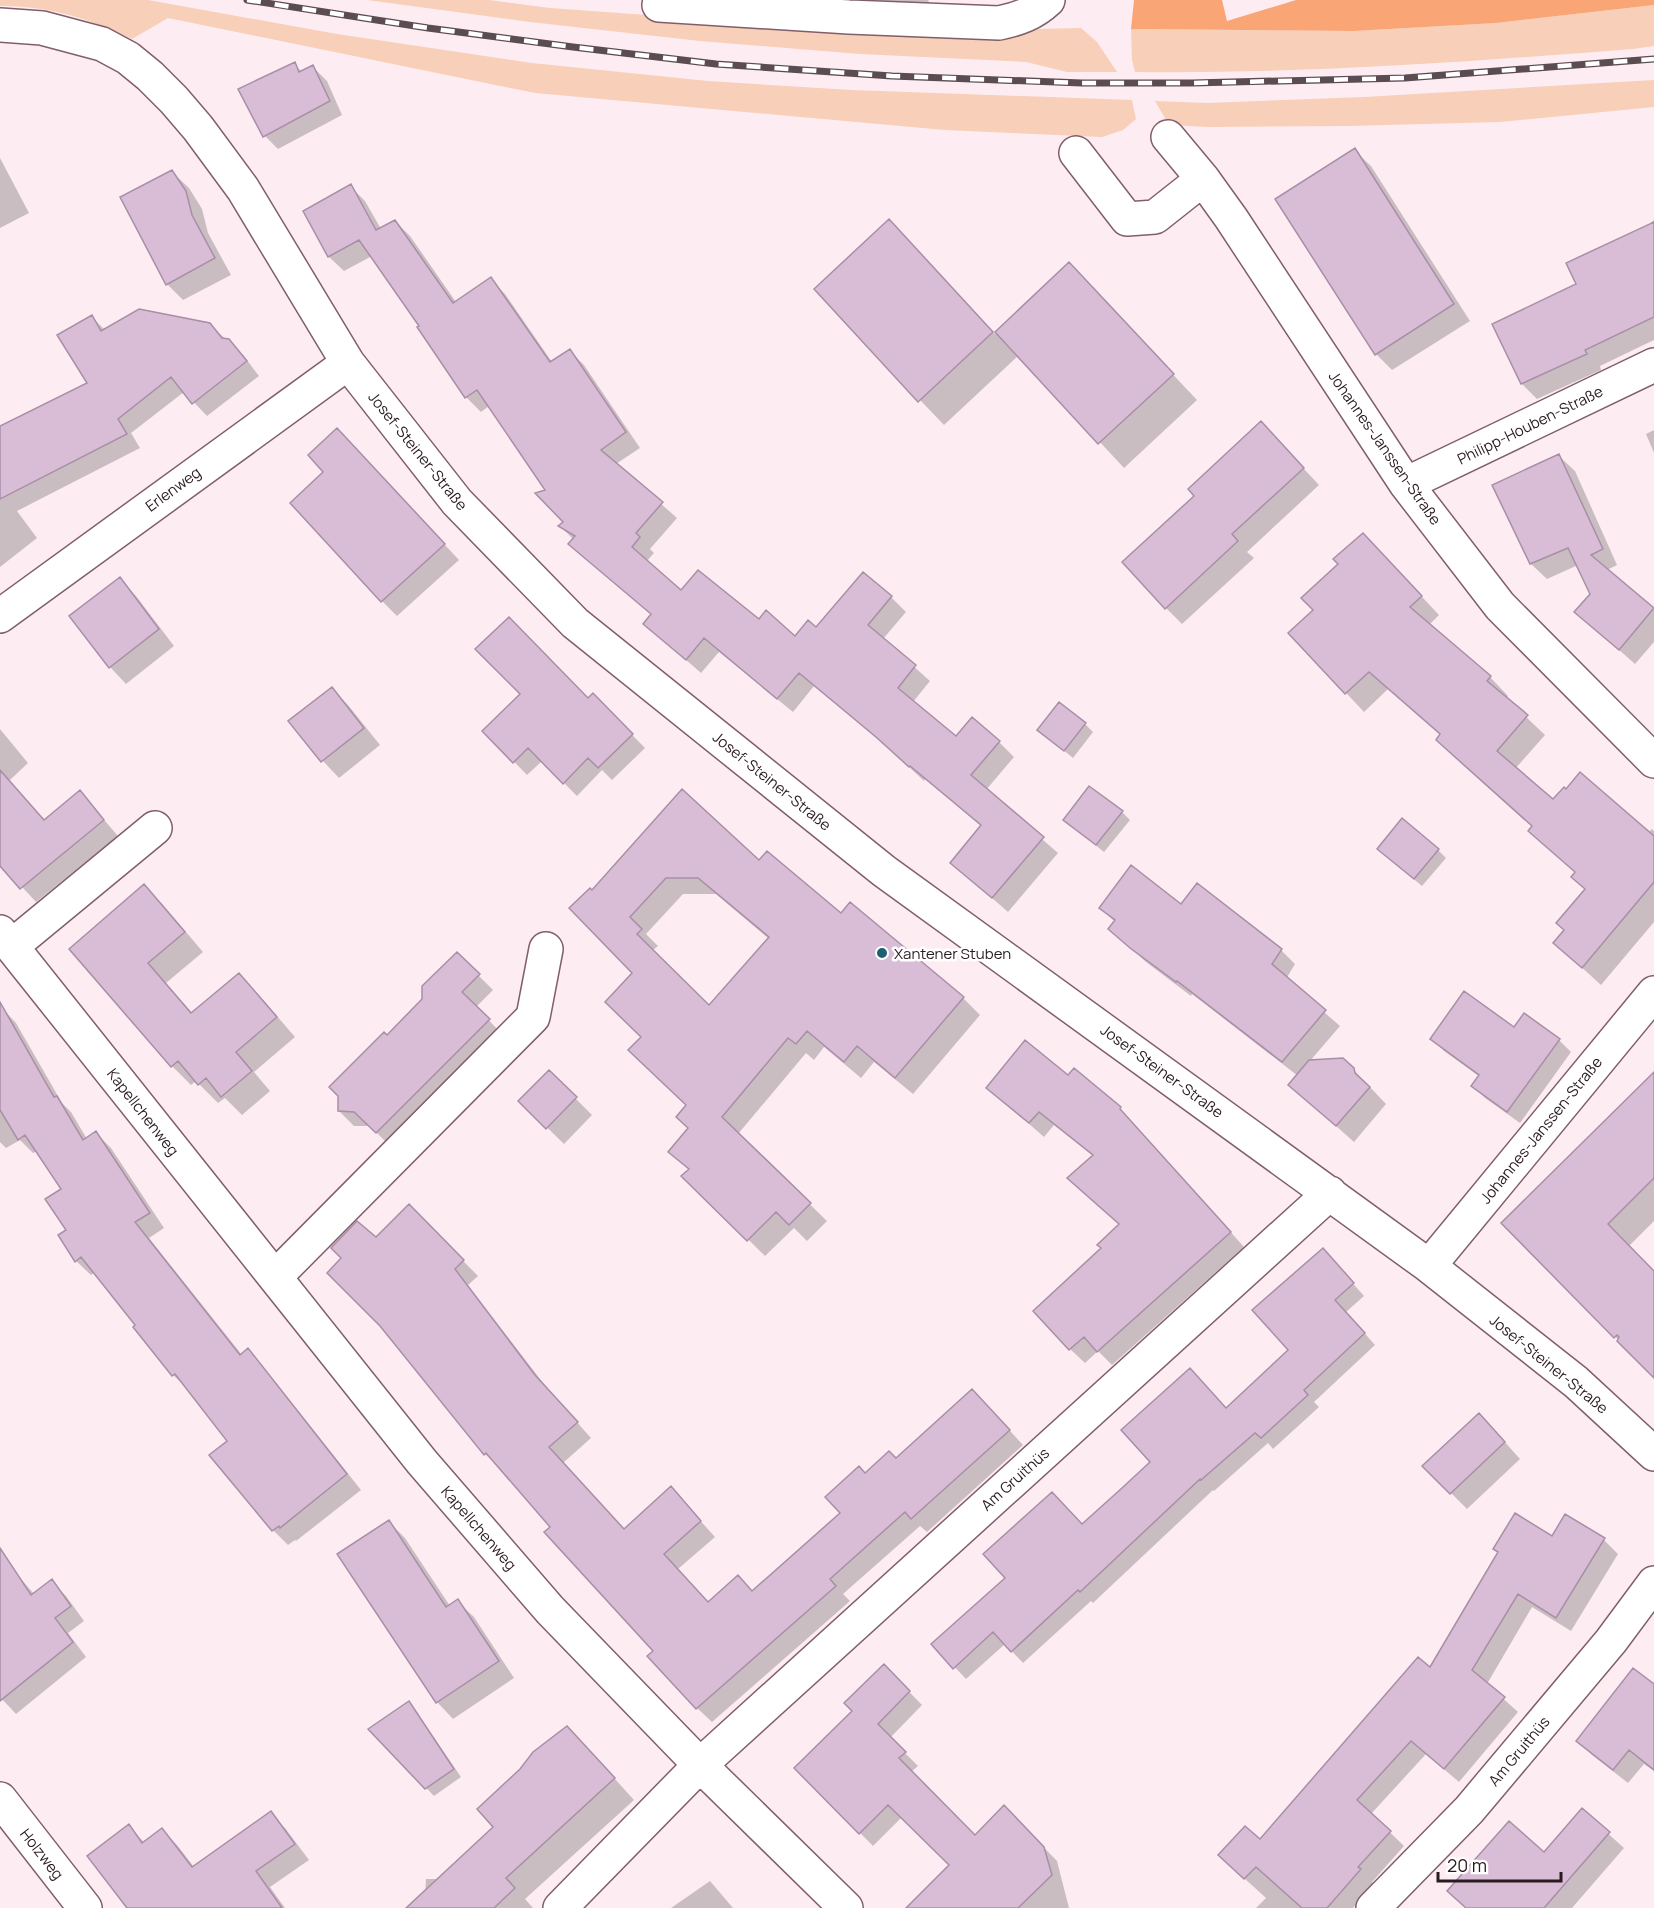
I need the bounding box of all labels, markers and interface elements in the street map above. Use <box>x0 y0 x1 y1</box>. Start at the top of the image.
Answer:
street label: Johannes-Janssen-Straße <box>1324 367 1446 529</box>
street label: Philipp-Houben-Straße <box>1454 380 1607 469</box>
street label: Josef-Steiner-Straße <box>364 387 473 515</box>
street label: Erlenweg <box>141 462 205 516</box>
street label: Josef-Steiner-Straße <box>708 727 836 836</box>
place label: Xantener Stuben <box>894 943 1011 964</box>
marker: Xantener Stuben <box>875 946 889 960</box>
street label: Josef-Steiner-Straße <box>1096 1019 1228 1123</box>
street label: Johannes-Janssen-Straße <box>1475 1052 1607 1208</box>
street label: Kapellchenweg <box>102 1064 184 1160</box>
street label: Josef-Steiner-Straße <box>1485 1310 1613 1419</box>
street label: Am Gruithüs <box>976 1443 1054 1515</box>
street label: Kapellchenweg <box>436 1481 522 1575</box>
street label: Am Gruithüs <box>1484 1711 1555 1790</box>
street label: Holzweg <box>15 1824 69 1884</box>
scale bar <box>1438 1845 1561 1883</box>
text: 20 m <box>1447 1853 1487 1877</box>

